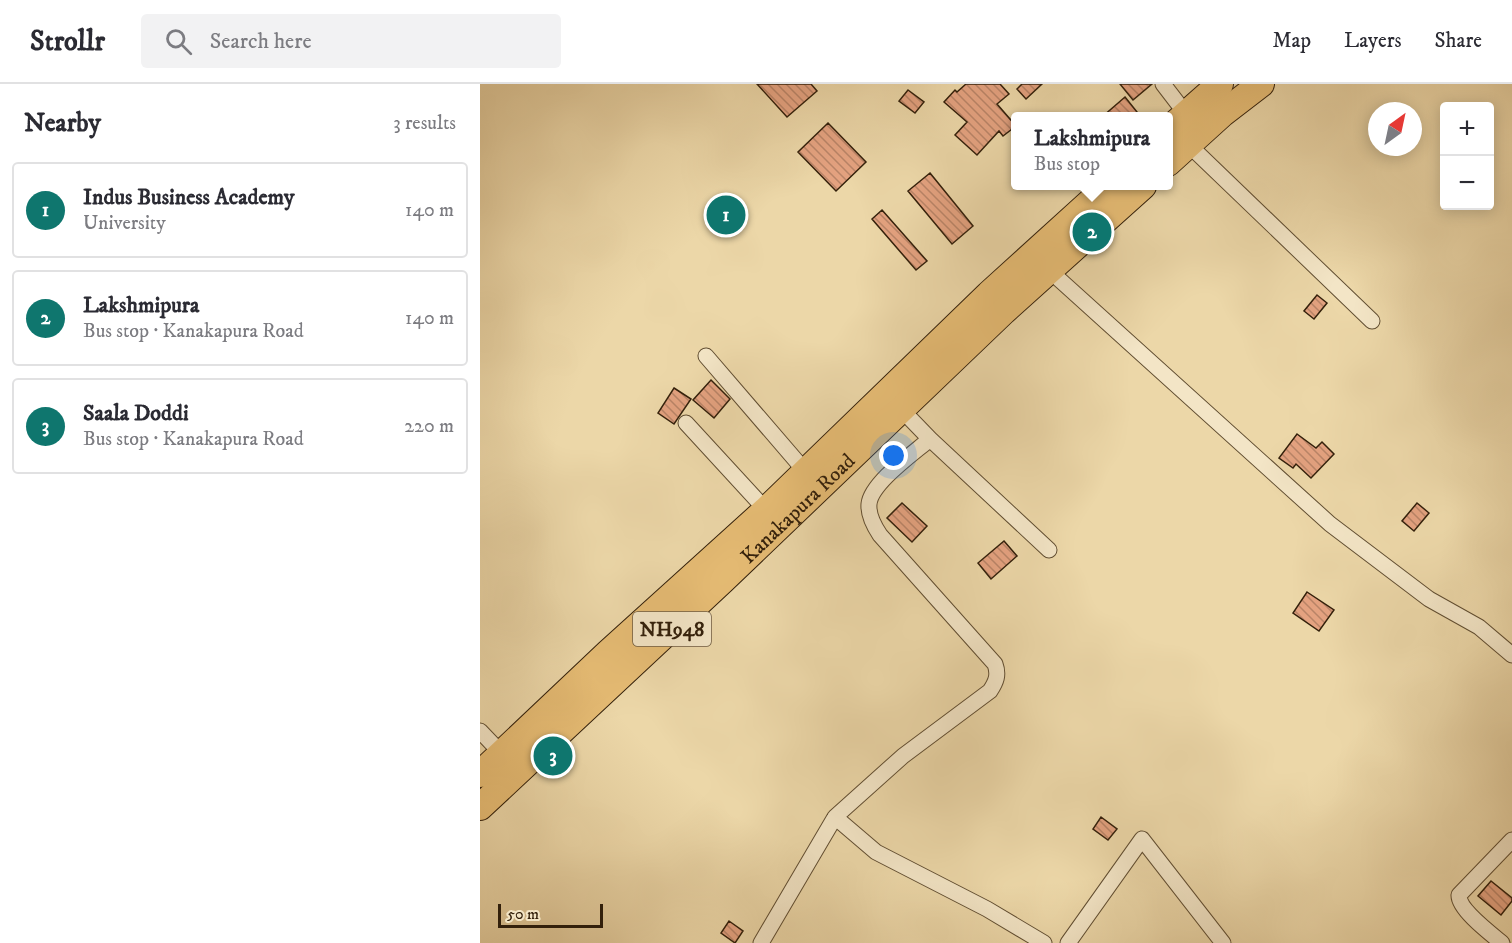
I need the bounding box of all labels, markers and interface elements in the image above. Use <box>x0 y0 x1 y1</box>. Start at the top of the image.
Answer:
search box <box>141 14 561 68</box>
text: Strollr <box>30 24 105 59</box>
icon: search <box>162 25 195 58</box>
text: Search here <box>210 28 312 55</box>
text: Map <box>1272 28 1311 54</box>
text: Layers <box>1344 28 1402 54</box>
text: Share <box>1435 28 1482 54</box>
north arrow <box>1368 102 1422 156</box>
map controls <box>1440 102 1494 210</box>
button: + <box>1440 102 1494 156</box>
text: Nearby <box>24 107 101 140</box>
text: 3 results <box>393 111 456 136</box>
popup <box>1011 112 1173 190</box>
text: Lakshmipura <box>1034 125 1150 152</box>
text: Bus stop <box>1034 152 1100 177</box>
button: − <box>1440 156 1494 210</box>
text: Indus Business Academy <box>83 184 294 211</box>
pin: 1 <box>706 192 746 238</box>
text: 1 <box>42 198 49 223</box>
text: 140 m <box>405 198 454 223</box>
pin: 2 <box>1072 210 1112 254</box>
text: University <box>83 211 166 236</box>
text: Lakshmipura <box>83 292 199 319</box>
text: 2 <box>41 306 50 331</box>
text: 140 m <box>405 306 454 331</box>
text: Bus stop · Kanakapura Road <box>83 319 304 344</box>
text: Saala Doddi <box>83 400 189 427</box>
text: 3 <box>42 414 49 439</box>
text: 220 m <box>404 414 454 439</box>
text: Bus stop · Kanakapura Road <box>83 427 304 452</box>
your location <box>879 441 908 470</box>
street label: Kanakapura Road <box>736 448 861 570</box>
road number: NH948 <box>633 612 711 646</box>
pin: 3 <box>534 734 572 778</box>
scale bar <box>498 901 603 928</box>
text: 50 m <box>507 904 539 924</box>

